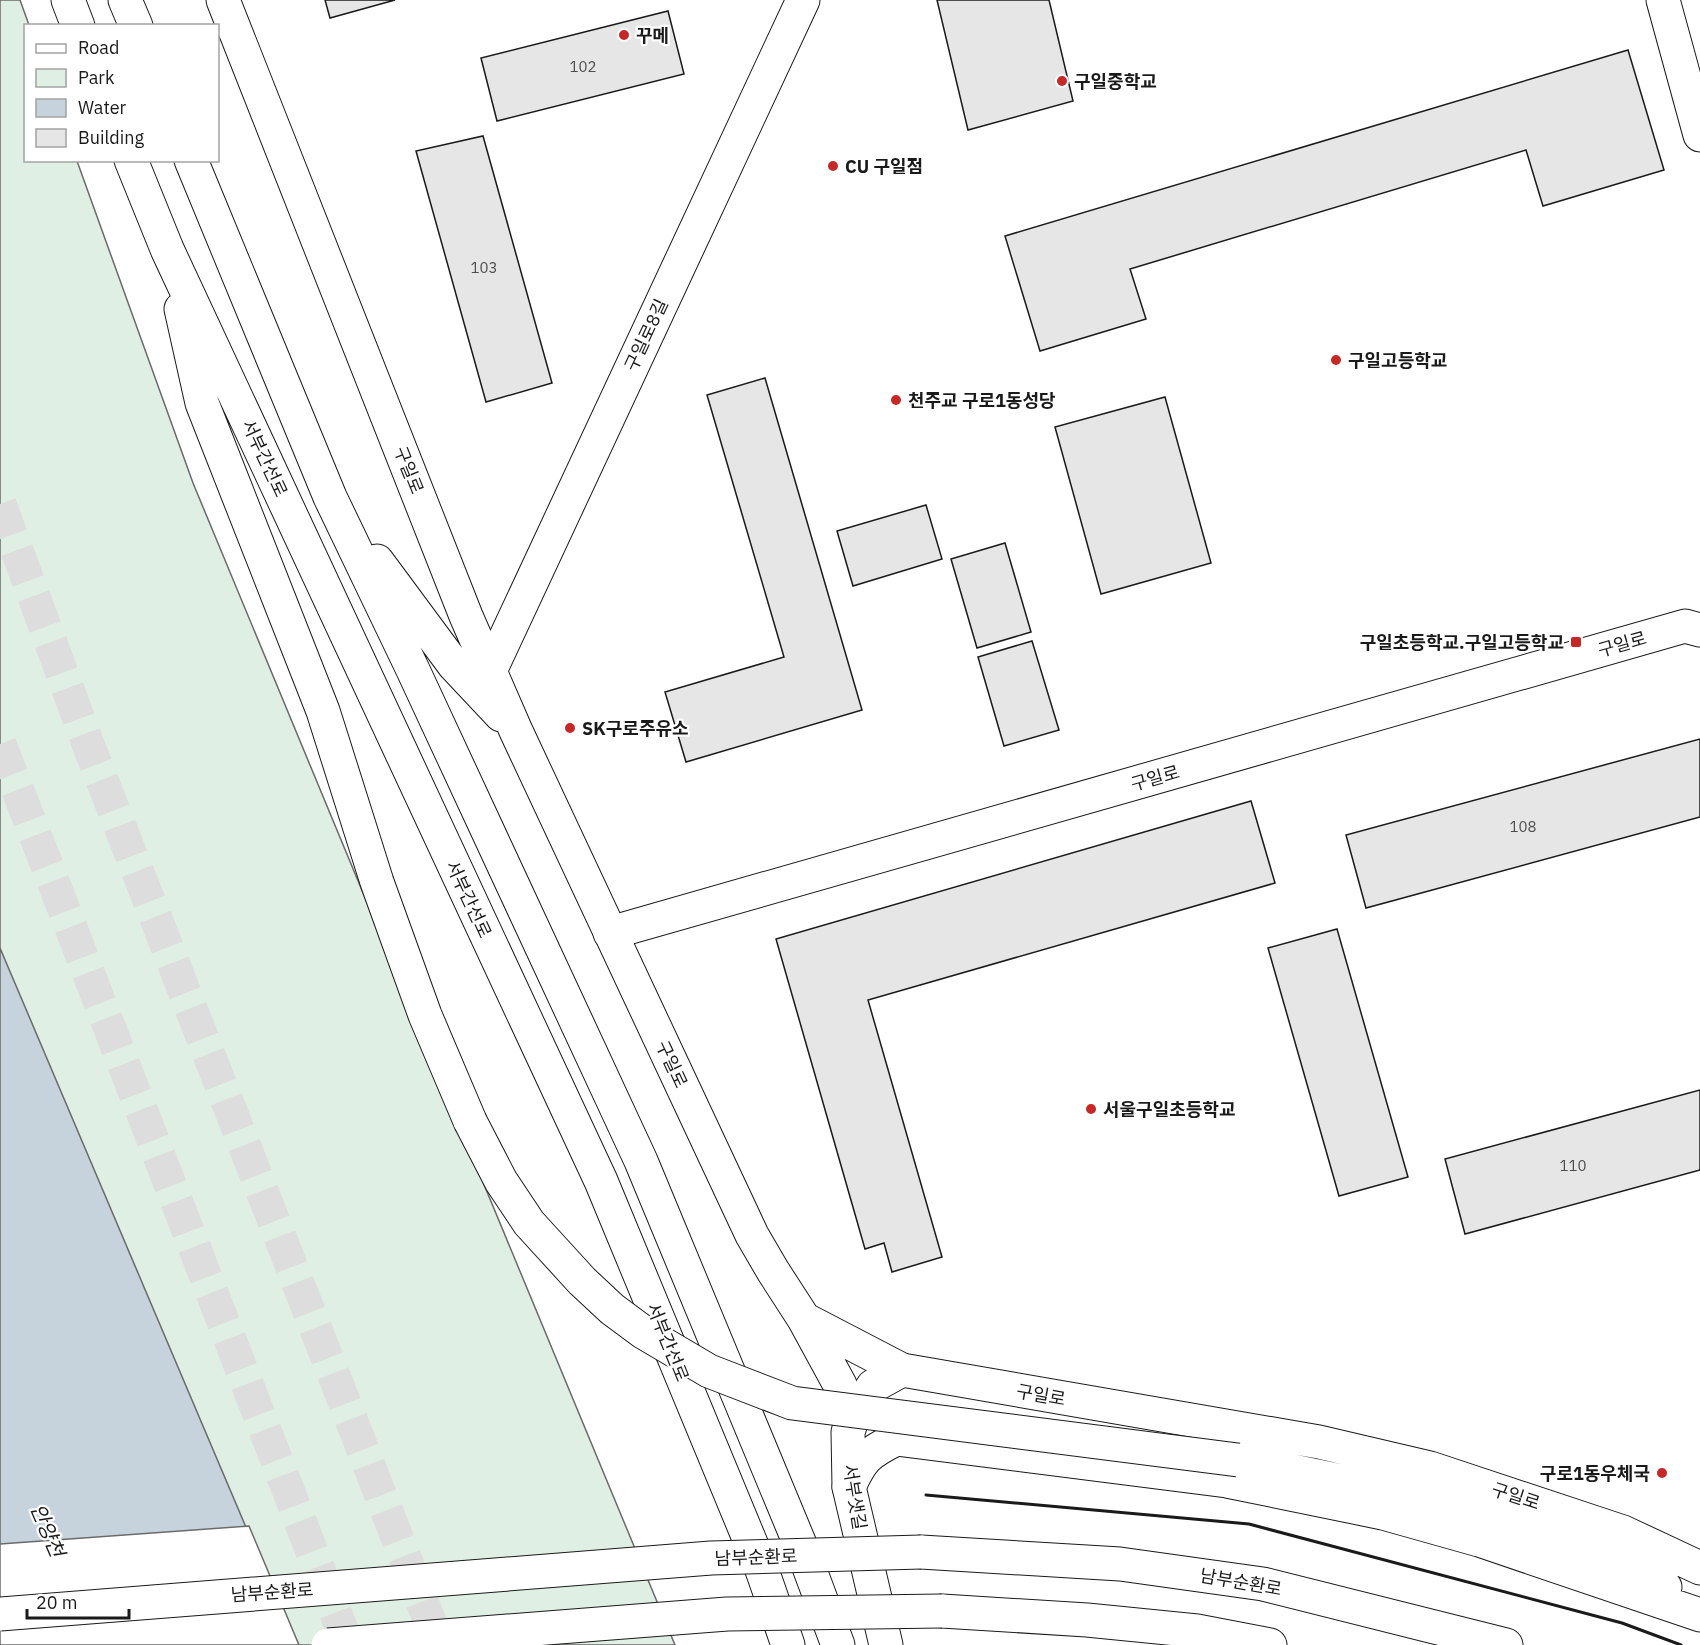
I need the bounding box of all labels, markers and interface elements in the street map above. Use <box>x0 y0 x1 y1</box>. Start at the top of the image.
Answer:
legend <box>24 24 219 162</box>
place label: 꾸메 <box>636 24 669 47</box>
marker: 꾸메 <box>617 28 631 42</box>
text: Road <box>78 36 119 59</box>
house number: 102 <box>569 57 597 76</box>
text: Park <box>78 66 115 89</box>
place label: 구일중학교 <box>1074 70 1157 93</box>
marker: 구일중학교 <box>1055 74 1069 88</box>
text: Water <box>78 96 127 119</box>
text: Building <box>78 126 145 149</box>
place label: CU 구일점 <box>845 155 923 178</box>
marker: CU 구일점 <box>826 159 840 173</box>
house number: 103 <box>470 258 498 277</box>
street label: 구일로8길 <box>619 295 673 375</box>
place label: 구일고등학교 <box>1348 349 1447 372</box>
marker: 구일고등학교 <box>1329 353 1343 367</box>
place label: 천주교 구로1동성당 <box>908 389 1056 412</box>
marker: 천주교 구로1동성당 <box>889 393 903 407</box>
street label: 서부간선로 <box>237 416 293 500</box>
street label: 구일로 <box>389 443 429 497</box>
street label: 구일로 <box>1595 626 1649 662</box>
place label: 구일초등학교.구일고등학교 <box>1360 631 1564 654</box>
marker: 구일초등학교.구일고등학교 <box>1569 635 1583 649</box>
place label: SK구로주유소 <box>582 717 689 740</box>
marker: SK구로주유소 <box>563 721 577 735</box>
street label: 구일로 <box>1128 760 1182 796</box>
house number: 108 <box>1509 817 1537 836</box>
street label: 서부간선로 <box>441 857 497 941</box>
street label: 구일로 <box>651 1037 693 1091</box>
place label: 서울구일초등학교 <box>1103 1098 1235 1121</box>
marker: 서울구일초등학교 <box>1084 1102 1098 1116</box>
house number: 110 <box>1559 1156 1587 1175</box>
street label: 서부간선로 <box>642 1299 694 1385</box>
street label: 구일로 <box>1015 1379 1067 1411</box>
street label: 서부샛길 <box>838 1462 872 1532</box>
place label: 구로1동우체국 <box>1540 1462 1650 1485</box>
marker: 구로1동우체국 <box>1655 1466 1669 1480</box>
street label: 구일로 <box>1489 1477 1543 1515</box>
water label: 안양천 <box>25 1499 72 1563</box>
street label: 남부순환로 <box>714 1544 798 1570</box>
street label: 남부순환로 <box>1198 1563 1284 1601</box>
street label: 남부순환로 <box>230 1578 314 1606</box>
scale bar <box>27 1582 129 1620</box>
text: 20 m <box>36 1591 78 1614</box>

